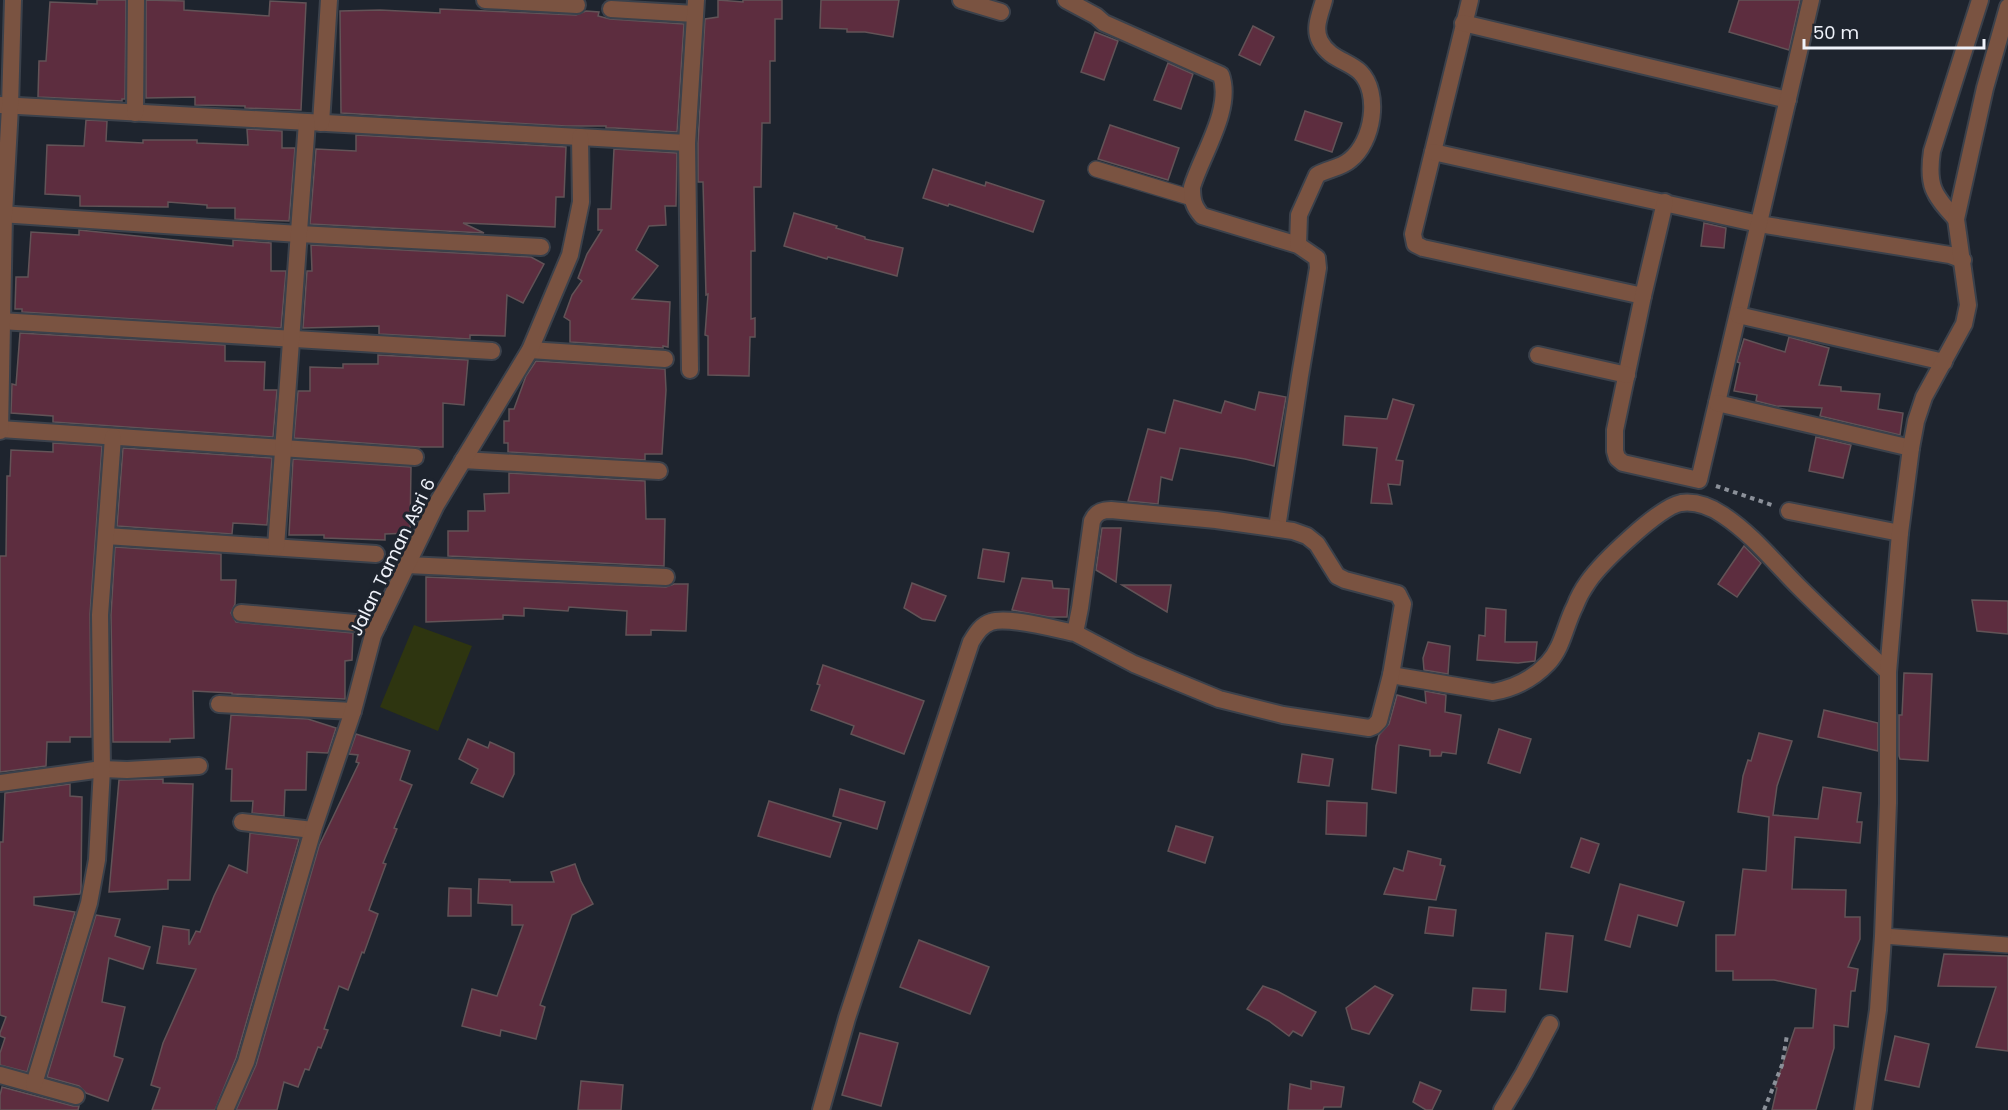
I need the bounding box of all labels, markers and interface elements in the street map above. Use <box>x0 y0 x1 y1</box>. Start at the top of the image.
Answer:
scale bar <box>1804 12 1984 50</box>
text: 50 m <box>1813 20 1859 45</box>
street label: Jalan Taman Asri 6 <box>343 474 441 640</box>

